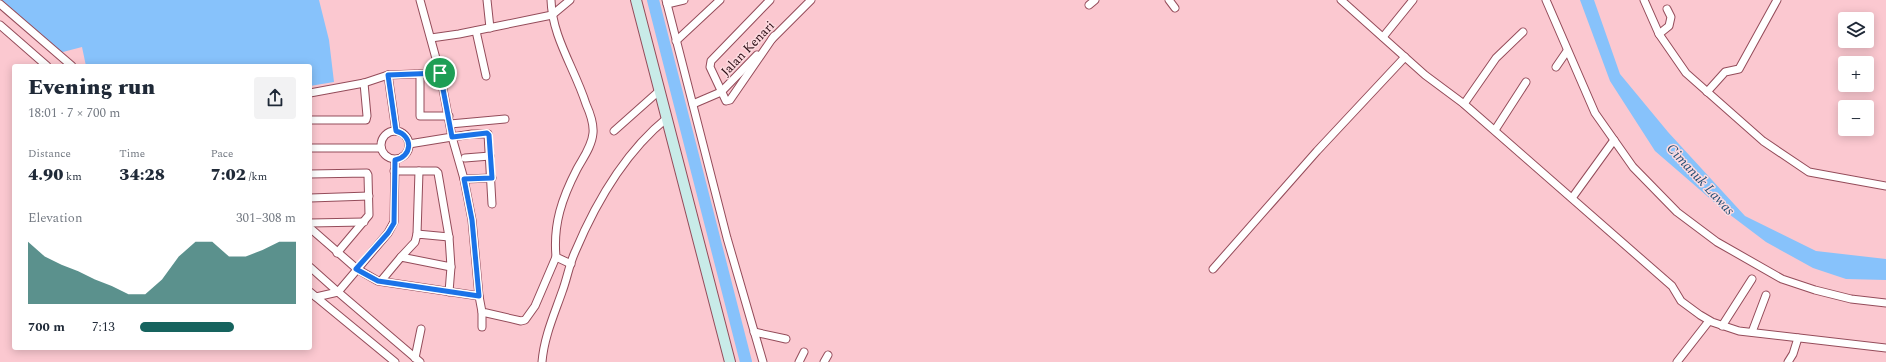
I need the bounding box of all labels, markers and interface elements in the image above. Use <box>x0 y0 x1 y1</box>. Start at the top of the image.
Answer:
map controls <box>1838 12 1874 136</box>
button: layers <box>1838 12 1874 48</box>
street label: Jalan Kenari <box>716 16 779 81</box>
pin <box>423 56 457 90</box>
button: + <box>1838 56 1874 92</box>
icon: arrive <box>429 62 451 84</box>
text: Evening run <box>28 71 155 104</box>
button: share <box>254 77 296 119</box>
button: − <box>1838 100 1874 136</box>
text: 18:01 · 7 × 700 m <box>28 103 120 123</box>
water label: Cimanuk Lawas <box>1662 139 1740 220</box>
text: Distance <box>28 145 71 162</box>
text: Time <box>119 145 145 162</box>
text: Pace <box>211 145 233 162</box>
text: 4.90 <box>28 162 63 188</box>
text: 34:28 <box>119 162 165 188</box>
text: 7:02 <box>211 162 246 188</box>
text: km <box>63 168 82 185</box>
text: /km <box>246 168 267 185</box>
text: Elevation <box>28 208 82 228</box>
text: 301–308 m <box>236 208 296 228</box>
text: 700 m <box>28 317 65 337</box>
text: 7:13 <box>92 317 115 337</box>

